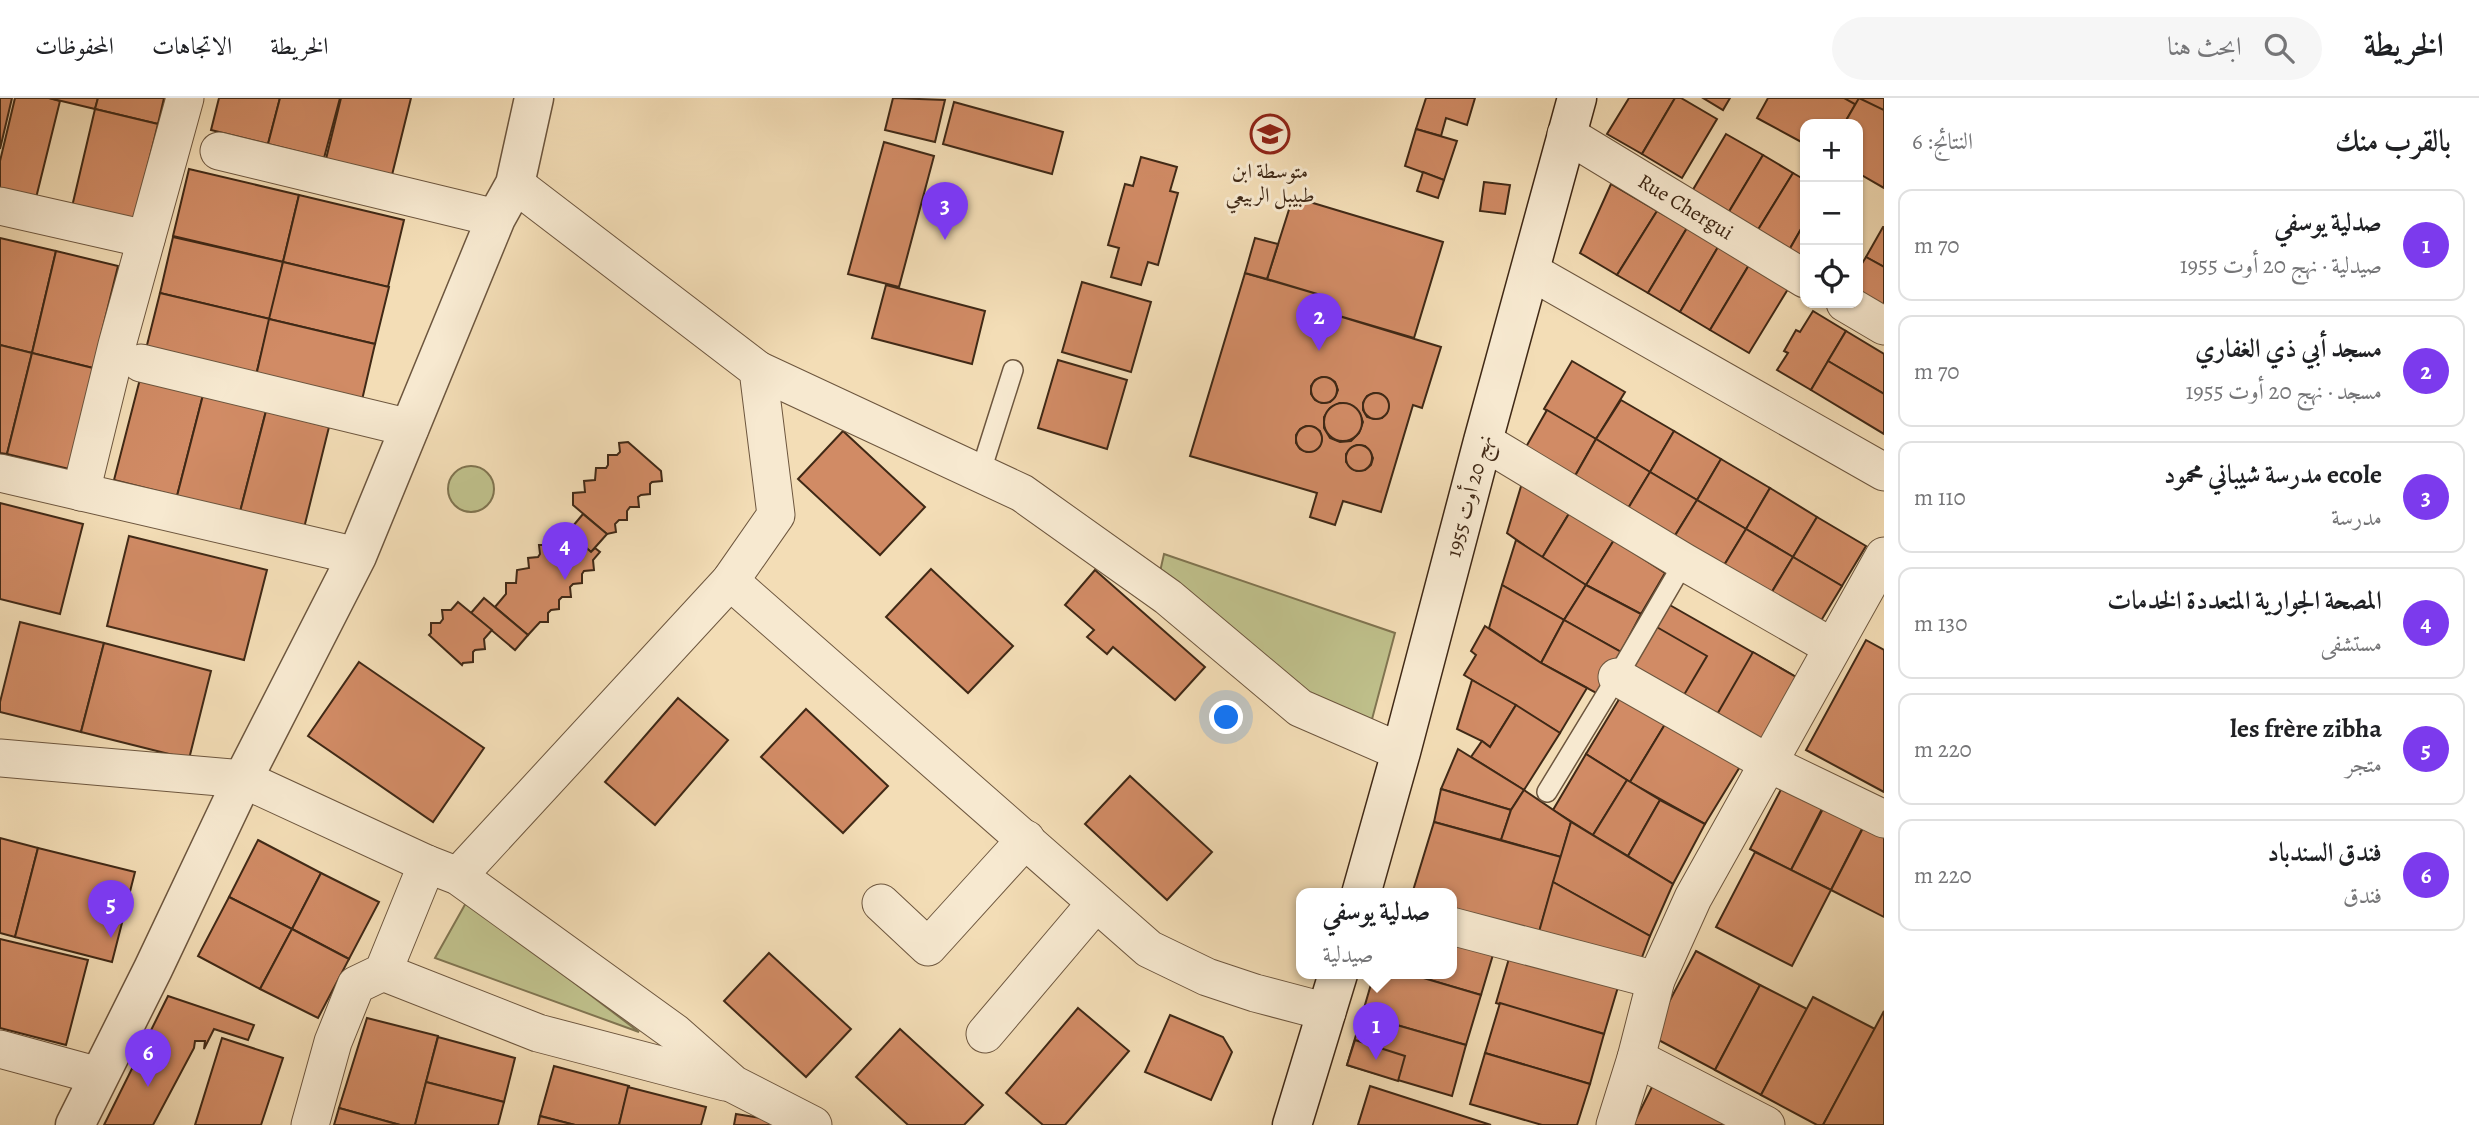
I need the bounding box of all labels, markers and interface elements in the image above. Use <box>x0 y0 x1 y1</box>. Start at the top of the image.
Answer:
search box <box>1832 17 2322 80</box>
text: الخريطة <box>2364 22 2444 67</box>
text: ابحث هنا <box>2167 29 2242 64</box>
icon: search <box>2260 29 2298 67</box>
text: المحفوظات <box>35 30 114 62</box>
text: الاتجاهات <box>152 30 232 62</box>
text: الخريطة <box>270 30 329 62</box>
school or university icon: متوسطة ابن طبيبل الربيعي <box>1249 113 1291 155</box>
map controls <box>1800 119 1863 308</box>
button: + <box>1800 119 1863 182</box>
text: بالقرب منك <box>2335 121 2451 161</box>
text: النتائج: 6 <box>1912 126 1973 157</box>
place label: متوسطة ابن طبيبل الربيعي <box>1225 157 1315 214</box>
street label: Rue Chergui <box>1633 167 1739 246</box>
pin: 3 <box>922 182 968 240</box>
button: − <box>1800 182 1863 245</box>
text: صدلية يوسفي <box>2274 205 2382 240</box>
text: 70 m <box>1914 230 1960 261</box>
text: 1 <box>2422 230 2430 261</box>
button: locate <box>1800 245 1863 308</box>
text: صيدلية · نهج 20 أوت 1955 <box>2180 250 2382 281</box>
pin: 2 <box>1296 293 1342 351</box>
text: مسجد أبي ذي الغفاري <box>2195 331 2382 366</box>
text: 70 m <box>1914 356 1960 387</box>
text: 2 <box>2420 356 2432 387</box>
text: مسجد · نهج 20 أوت 1955 <box>2185 376 2382 407</box>
street label: نهج 20 أوت 1955 <box>1438 431 1504 562</box>
text: ecole مدرسة شيباني محمود <box>2164 457 2382 492</box>
text: 110 m <box>1914 482 1966 513</box>
text: 3 <box>2421 482 2431 513</box>
text: مدرسة <box>2331 502 2382 533</box>
pin: 4 <box>542 522 588 580</box>
text: المصحة الجوارية المتعددة الخدمات <box>2107 583 2382 618</box>
text: 130 m <box>1914 608 1967 639</box>
text: 4 <box>2421 608 2431 639</box>
text: مستشفى <box>2321 628 2382 659</box>
your location <box>1209 700 1243 734</box>
text: les frère zibha <box>2230 711 2382 746</box>
text: 220 m <box>1914 734 1972 765</box>
text: 5 <box>2421 734 2431 765</box>
text: متجر <box>2346 749 2382 780</box>
text: فندق السندباد <box>2267 835 2382 870</box>
text: 220 m <box>1914 860 1972 891</box>
text: 6 <box>2421 860 2431 891</box>
pin: 5 <box>88 880 134 938</box>
text: فندق <box>2343 880 2382 911</box>
popup <box>1296 888 1457 979</box>
text: صدلية يوسفي <box>1323 894 1430 929</box>
text: صيدلية <box>1323 939 1373 970</box>
pin: 1 <box>1353 1002 1399 1060</box>
pin: 6 <box>125 1029 171 1087</box>

